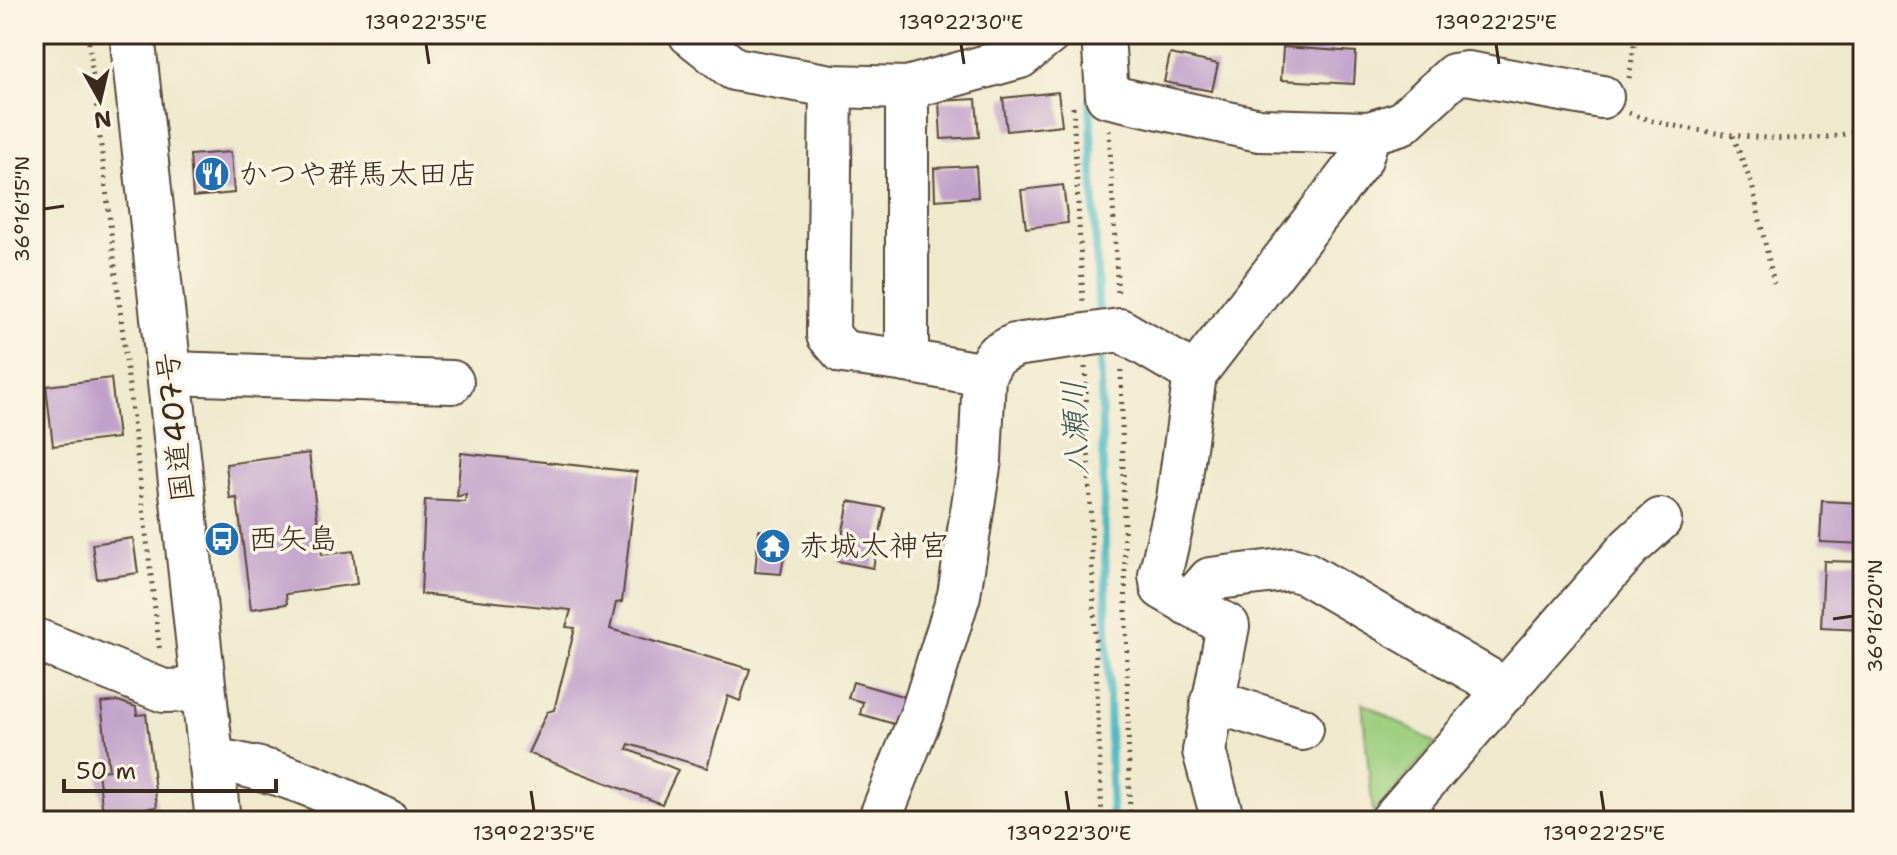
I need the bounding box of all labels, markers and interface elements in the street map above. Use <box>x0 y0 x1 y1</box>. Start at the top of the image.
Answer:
text: 139°22'35"E <box>365 9 487 35</box>
text: 139°22'30"E <box>899 9 1023 35</box>
text: 139°22'25"E <box>1435 9 1557 35</box>
north arrow <box>60 60 140 140</box>
text: N <box>92 104 113 135</box>
place label: かつや群馬太田店 <box>238 153 478 194</box>
restaurant icon: かつや群馬太田店 <box>193 155 231 193</box>
text: 36°16'15"N <box>9 156 35 262</box>
street label: 国道407号 <box>146 350 203 504</box>
water label: 八瀬川 <box>1051 379 1098 477</box>
place label: 西矢島 <box>248 518 338 559</box>
bus stop icon: 西矢島 <box>203 520 241 558</box>
place label: 赤城太神宮 <box>799 525 949 566</box>
temple icon: 赤城太神宮 <box>754 527 792 565</box>
text: 36°16'20"N <box>1862 559 1888 673</box>
scale bar <box>64 743 276 793</box>
text: 50 m <box>76 755 136 787</box>
text: 139°22'35"E <box>473 820 595 846</box>
text: 139°22'30"E <box>1007 820 1131 846</box>
text: 139°22'25"E <box>1543 820 1665 846</box>

